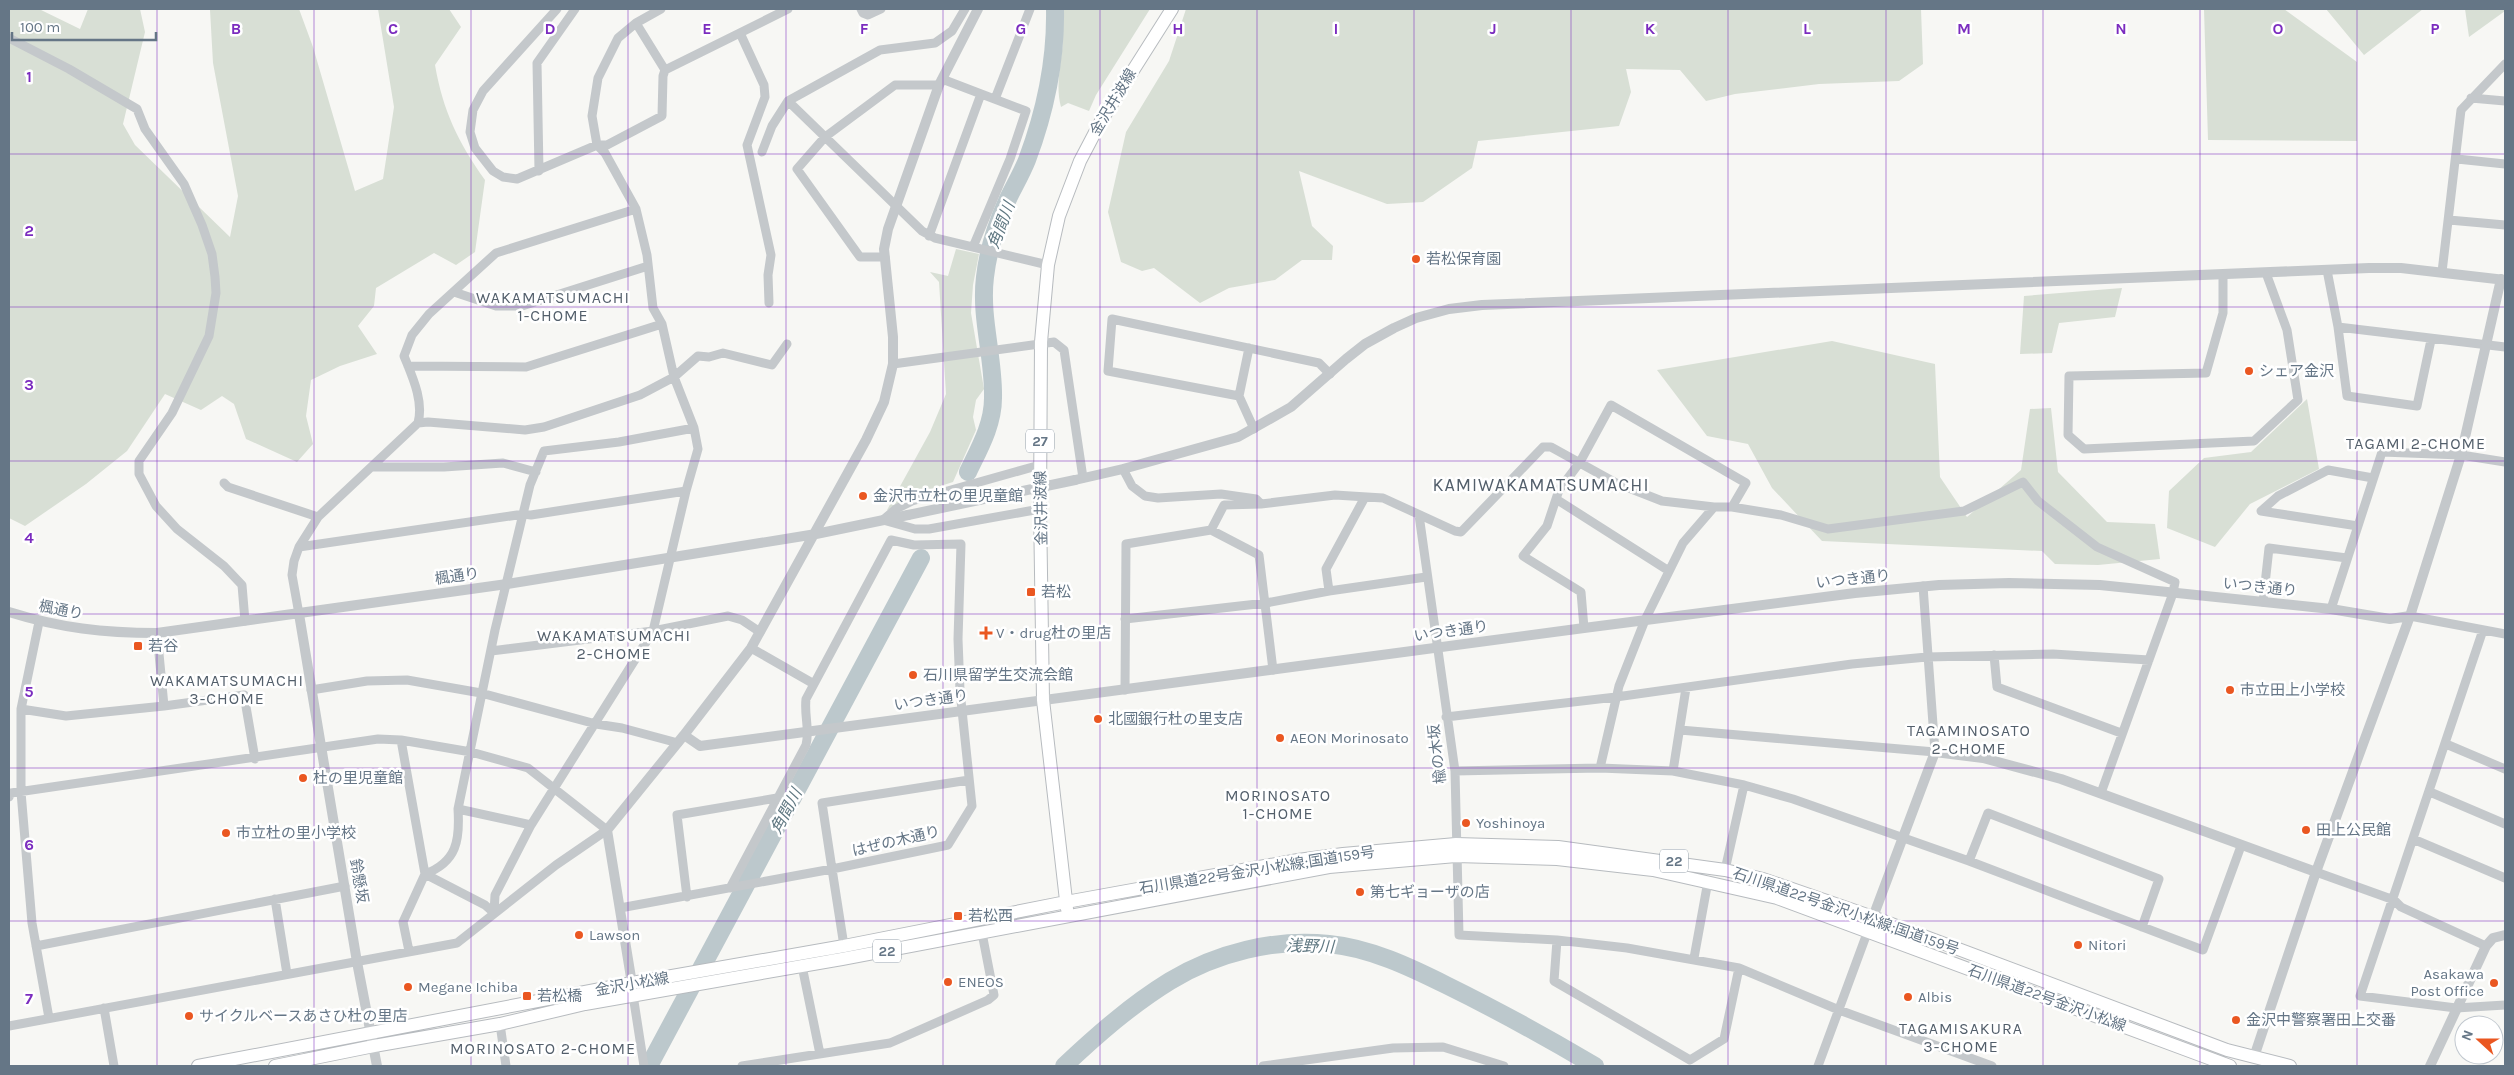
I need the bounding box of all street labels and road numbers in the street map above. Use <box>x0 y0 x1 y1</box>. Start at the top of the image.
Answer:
street label: 金沢井波線 <box>1086 65 1140 139</box>
road number: 27 <box>1026 430 1054 452</box>
street label: 金沢井波線 <box>1031 470 1051 546</box>
street label: 楓通り <box>433 564 481 588</box>
street label: いつき通り <box>1815 566 1891 592</box>
street label: いつき通り <box>2222 574 2298 600</box>
street label: 楓通り <box>37 597 85 623</box>
street label: いつき通り <box>1413 617 1489 645</box>
street label: いつき通り <box>893 686 969 714</box>
street label: 楡の木坂 <box>1424 723 1450 785</box>
street label: はぜの木通り <box>850 822 942 860</box>
street label: 石川県道22号金沢小松線;国道159号 <box>1138 842 1376 898</box>
road number: 22 <box>1660 849 1688 872</box>
street label: 鈴懸坂 <box>346 857 372 905</box>
street label: 石川県道22号金沢小松線;国道159号 <box>1730 864 1962 958</box>
road number: 22 <box>873 939 901 962</box>
street label: 石川県道22号金沢小松線 <box>1965 961 2129 1035</box>
street label: 金沢小松線 <box>593 969 671 999</box>

